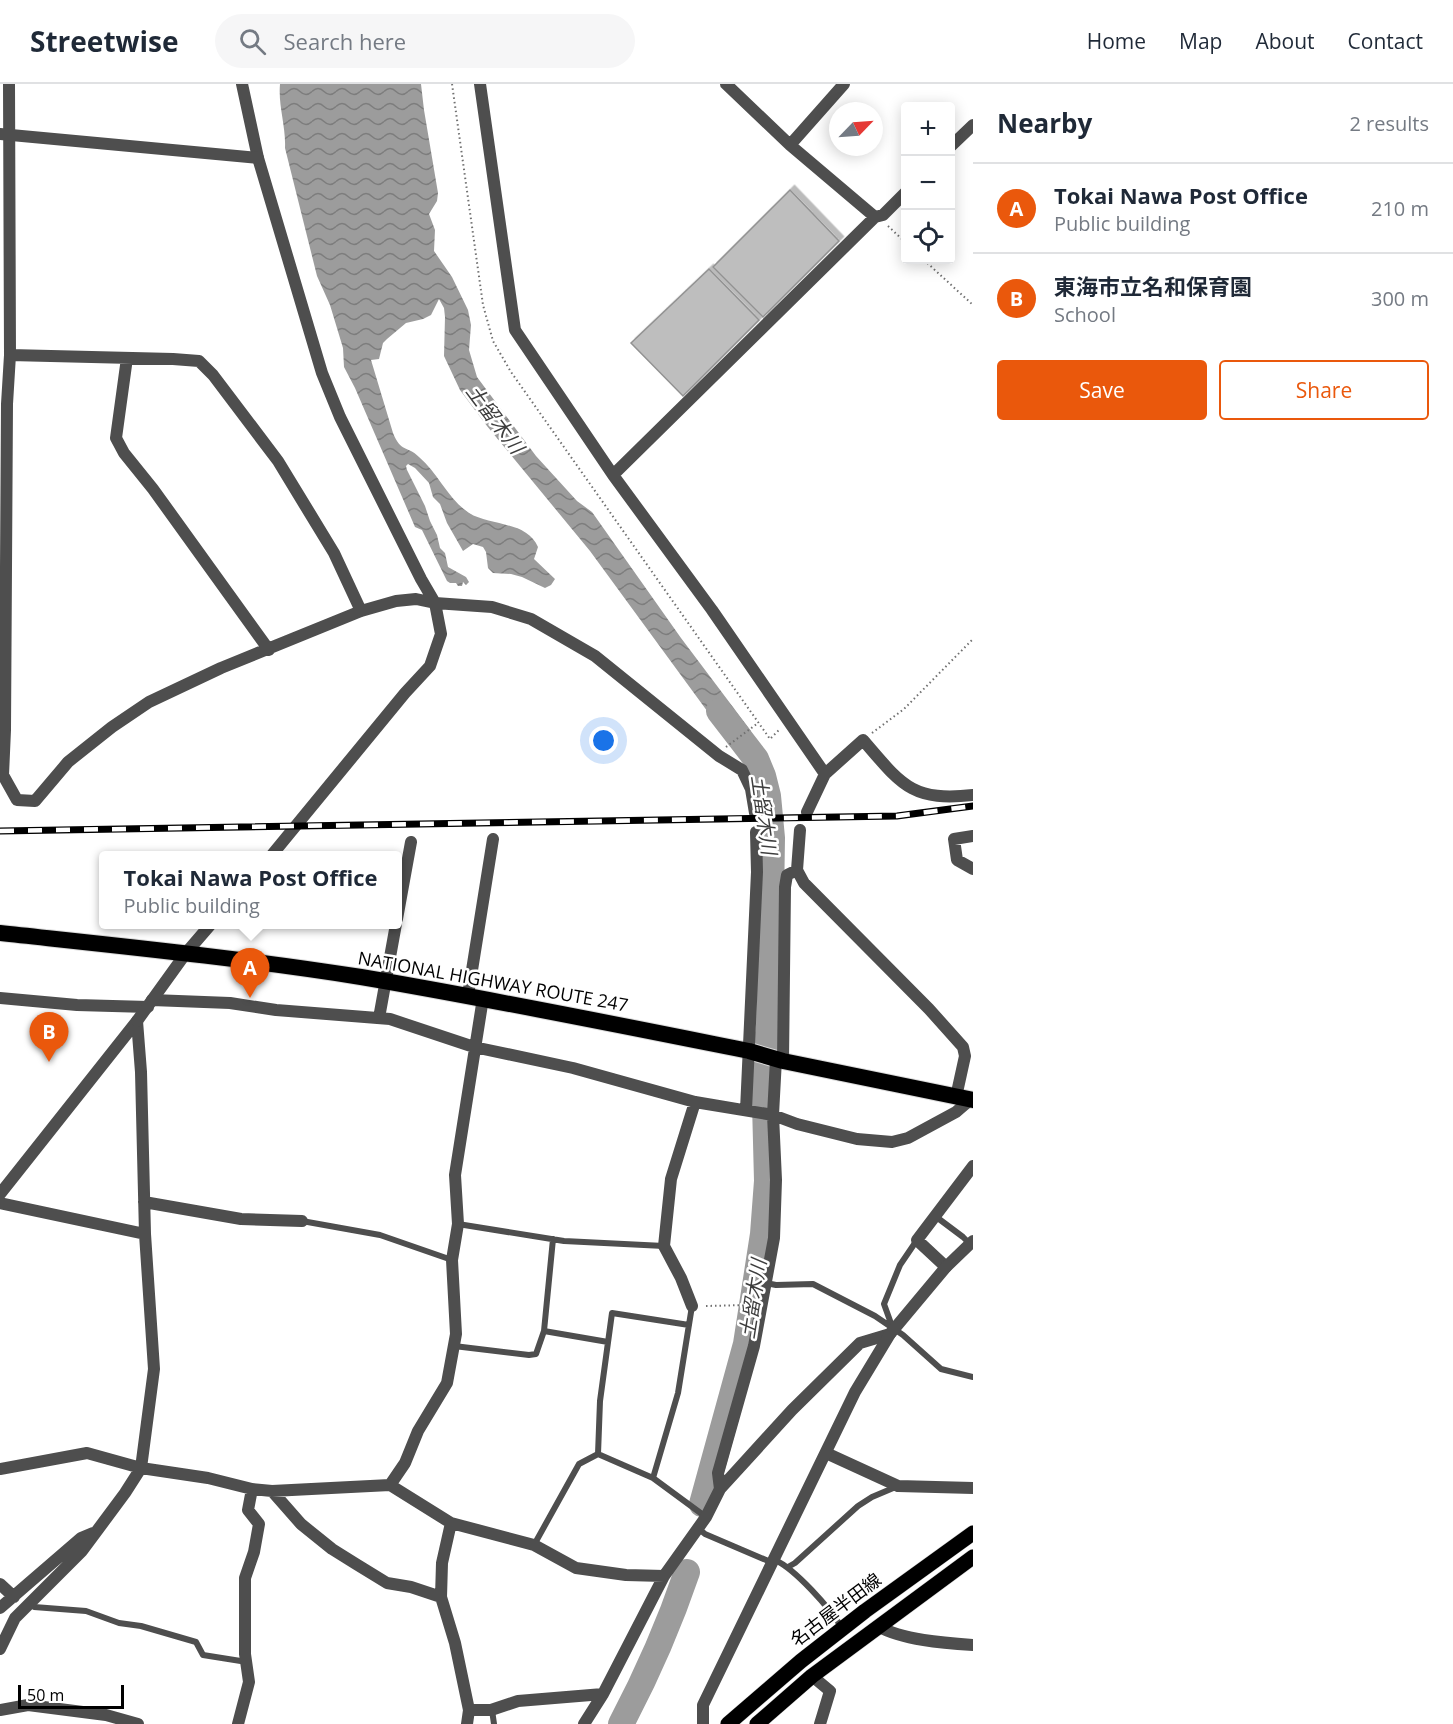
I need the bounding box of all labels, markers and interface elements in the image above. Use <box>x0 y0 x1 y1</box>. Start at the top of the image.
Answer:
search box <box>215 14 635 68</box>
text: Streetwise <box>30 22 179 60</box>
icon: search <box>236 25 269 58</box>
text: Search here <box>284 26 406 56</box>
text: Home <box>1087 27 1146 55</box>
text: Map <box>1179 27 1222 55</box>
text: About <box>1255 27 1315 55</box>
text: Contact <box>1348 27 1423 55</box>
north arrow <box>829 102 883 156</box>
map controls <box>901 102 955 264</box>
button: + <box>901 102 955 156</box>
text: Nearby <box>997 105 1092 141</box>
text: 2 results <box>1349 110 1429 137</box>
button: − <box>901 156 955 210</box>
text: Tokai Nawa Post Office <box>1054 180 1308 210</box>
text: A <box>1010 195 1023 222</box>
text: 210 m <box>1371 195 1429 222</box>
button: locate <box>901 210 955 264</box>
text: Public building <box>1054 210 1190 237</box>
text: 東海市立名和保育園 <box>1054 271 1252 301</box>
text: B <box>1010 285 1023 312</box>
text: 300 m <box>1371 285 1429 312</box>
text: School <box>1054 301 1116 328</box>
button: Save <box>997 360 1207 420</box>
button: Share <box>1219 360 1429 420</box>
water label: 土留木川 <box>461 379 531 460</box>
your location <box>589 726 618 755</box>
water label: 土留木川 <box>746 773 784 858</box>
popup <box>99 851 402 929</box>
text: Tokai Nawa Post Office <box>124 862 377 892</box>
text: Public building <box>124 892 260 919</box>
street label: NATIONAL HIGHWAY ROUTE 247 <box>356 945 630 1017</box>
pin: A <box>230 948 270 998</box>
pin: B <box>29 1012 68 1062</box>
water label: 土留木川 <box>733 1255 772 1341</box>
street label: 名古屋半田線 <box>785 1567 886 1651</box>
scale bar <box>18 1682 124 1710</box>
text: 50 m <box>27 1684 64 1706</box>

